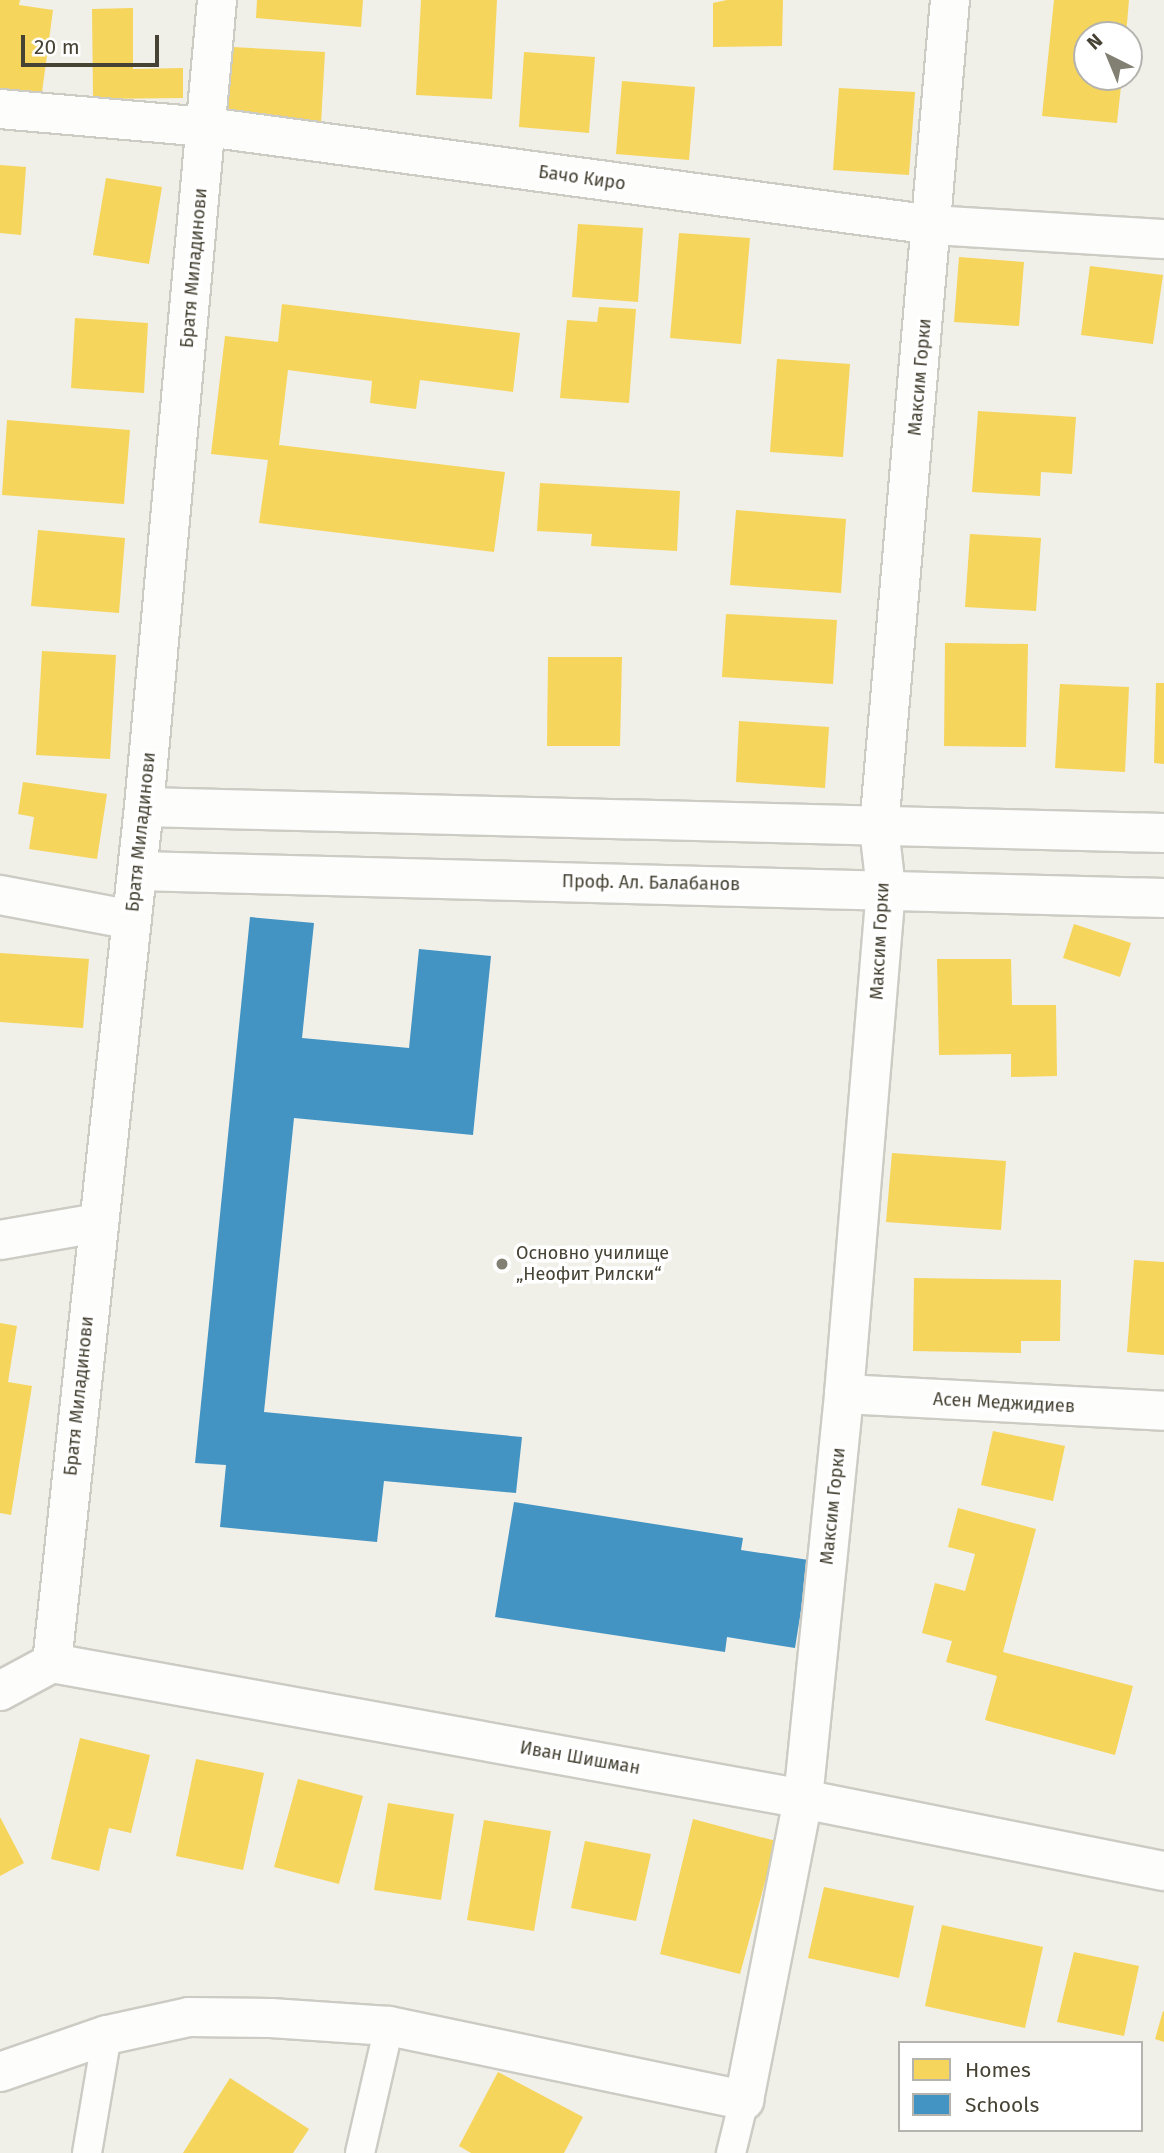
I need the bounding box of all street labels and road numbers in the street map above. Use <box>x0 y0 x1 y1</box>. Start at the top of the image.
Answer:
street label: Бачо Киро <box>537 161 627 195</box>
street label: Братя Миладинови <box>176 187 212 349</box>
street label: Максим Горки <box>904 317 936 437</box>
street label: Братя Миладинови <box>122 751 160 913</box>
street label: Проф. Ал. Балабанов <box>562 871 740 895</box>
street label: Максим Горки <box>866 882 894 1000</box>
street label: Братя Миладинови <box>60 1315 98 1477</box>
street label: Асен Меджидиев <box>933 1388 1075 1418</box>
street label: Максим Горки <box>816 1446 850 1566</box>
street label: Иван Шишман <box>518 1737 642 1779</box>

